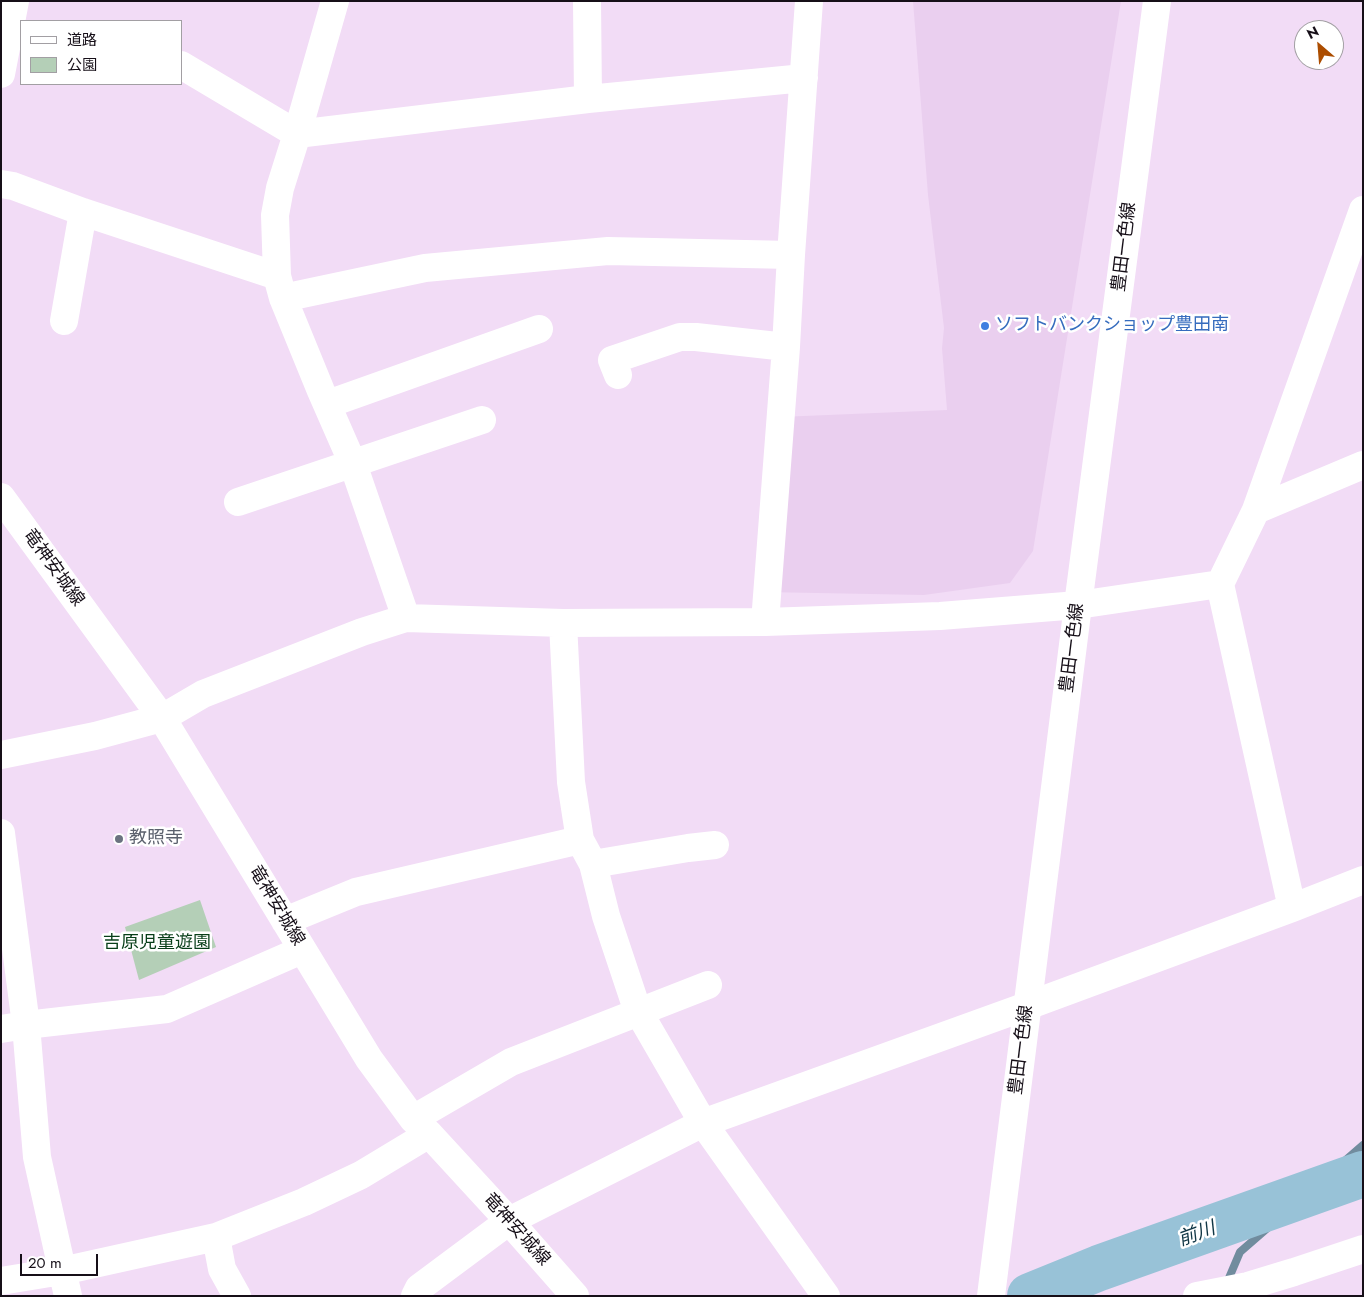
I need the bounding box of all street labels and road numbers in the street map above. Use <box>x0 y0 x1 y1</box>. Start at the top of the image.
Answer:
street label: 豊田一色線 <box>1109 201 1141 293</box>
street label: 竜神安城線 <box>18 525 88 611</box>
street label: 豊田一色線 <box>1057 602 1089 694</box>
street label: 竜神安城線 <box>244 862 308 950</box>
street label: 豊田一色線 <box>1006 1004 1038 1096</box>
street label: 竜神安城線 <box>478 1189 554 1271</box>

